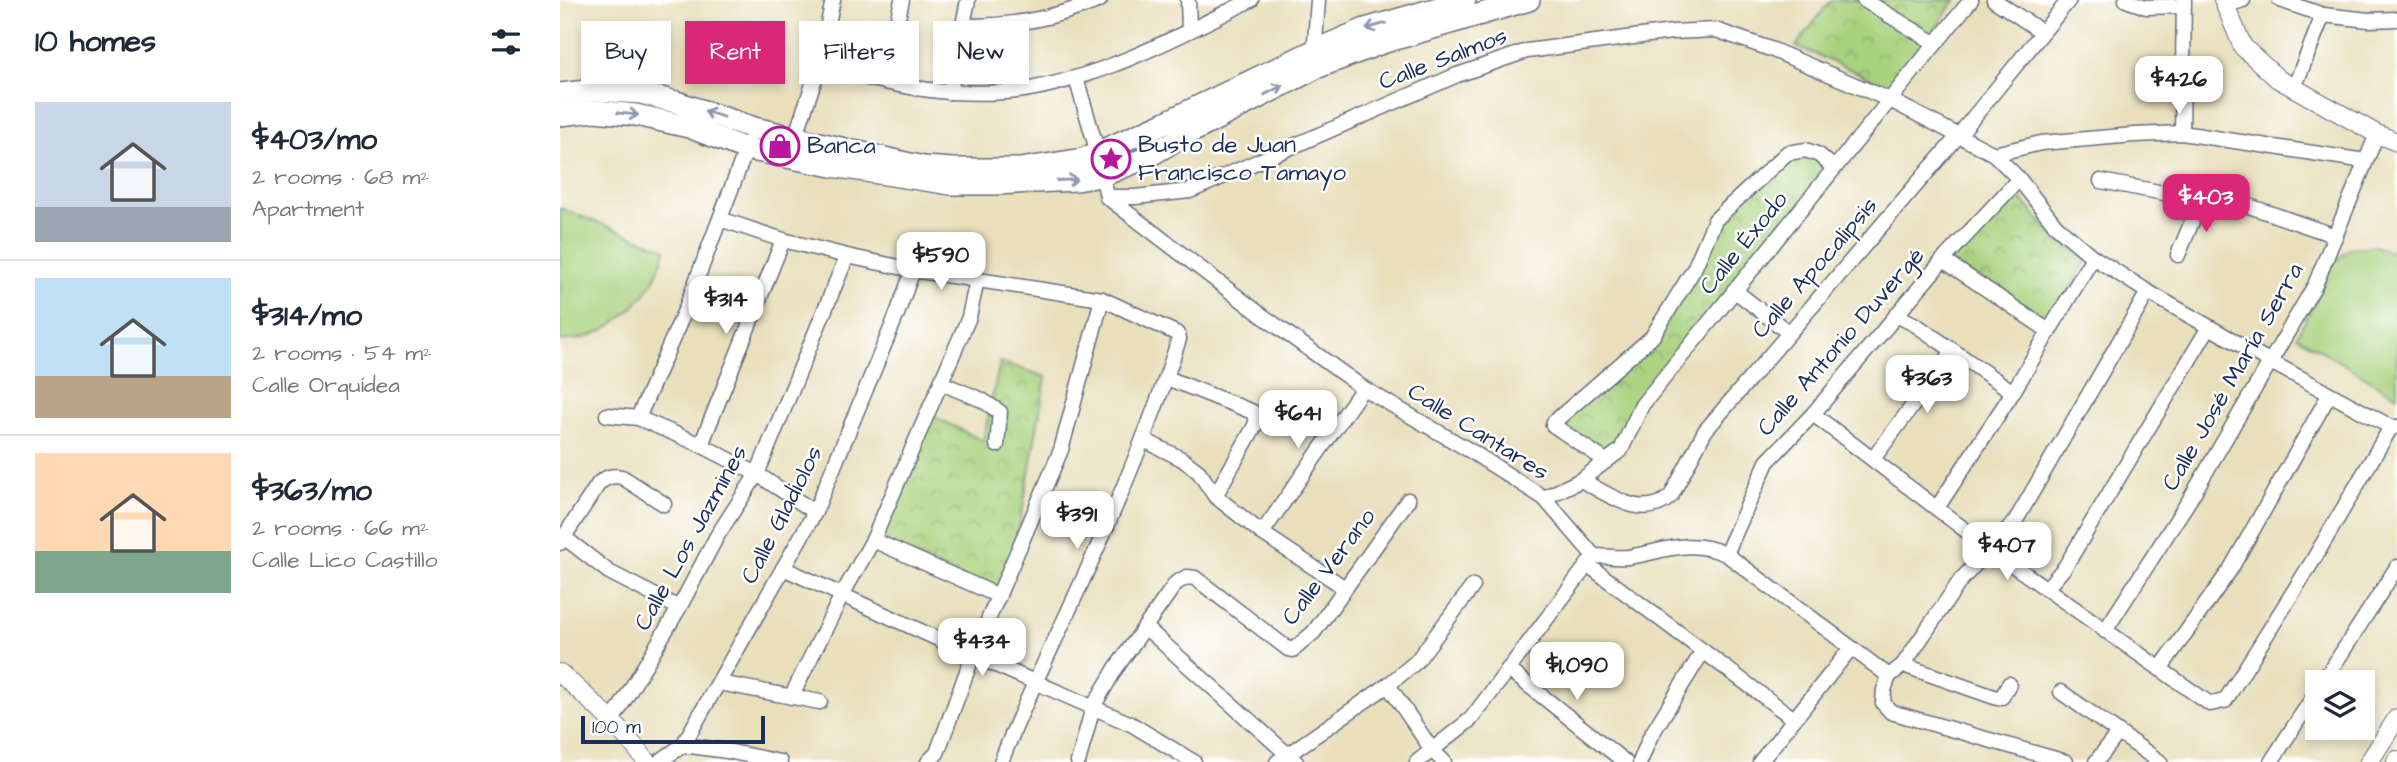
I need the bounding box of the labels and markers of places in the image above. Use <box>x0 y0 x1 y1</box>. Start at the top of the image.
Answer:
pin: $426 <box>2138 57 2220 116</box>
shop icon: Banca <box>759 125 801 167</box>
place label: Busto de Juan Francisco Tamayo <box>1138 128 1346 191</box>
place label: Banca <box>807 129 876 163</box>
place icon: Busto de Juan Francisco Tamayo <box>1090 138 1132 180</box>
pin: $403 <box>2165 174 2247 234</box>
pin: $590 <box>900 232 982 292</box>
pin: $314 <box>685 276 767 336</box>
pin: $363 <box>1886 356 1968 415</box>
pin: $641 <box>1257 391 1339 450</box>
pin: $391 <box>1036 491 1118 551</box>
pin: $407 <box>1966 522 2048 582</box>
pin: $434 <box>941 618 1023 678</box>
pin: $1,090 <box>1520 642 1634 702</box>

